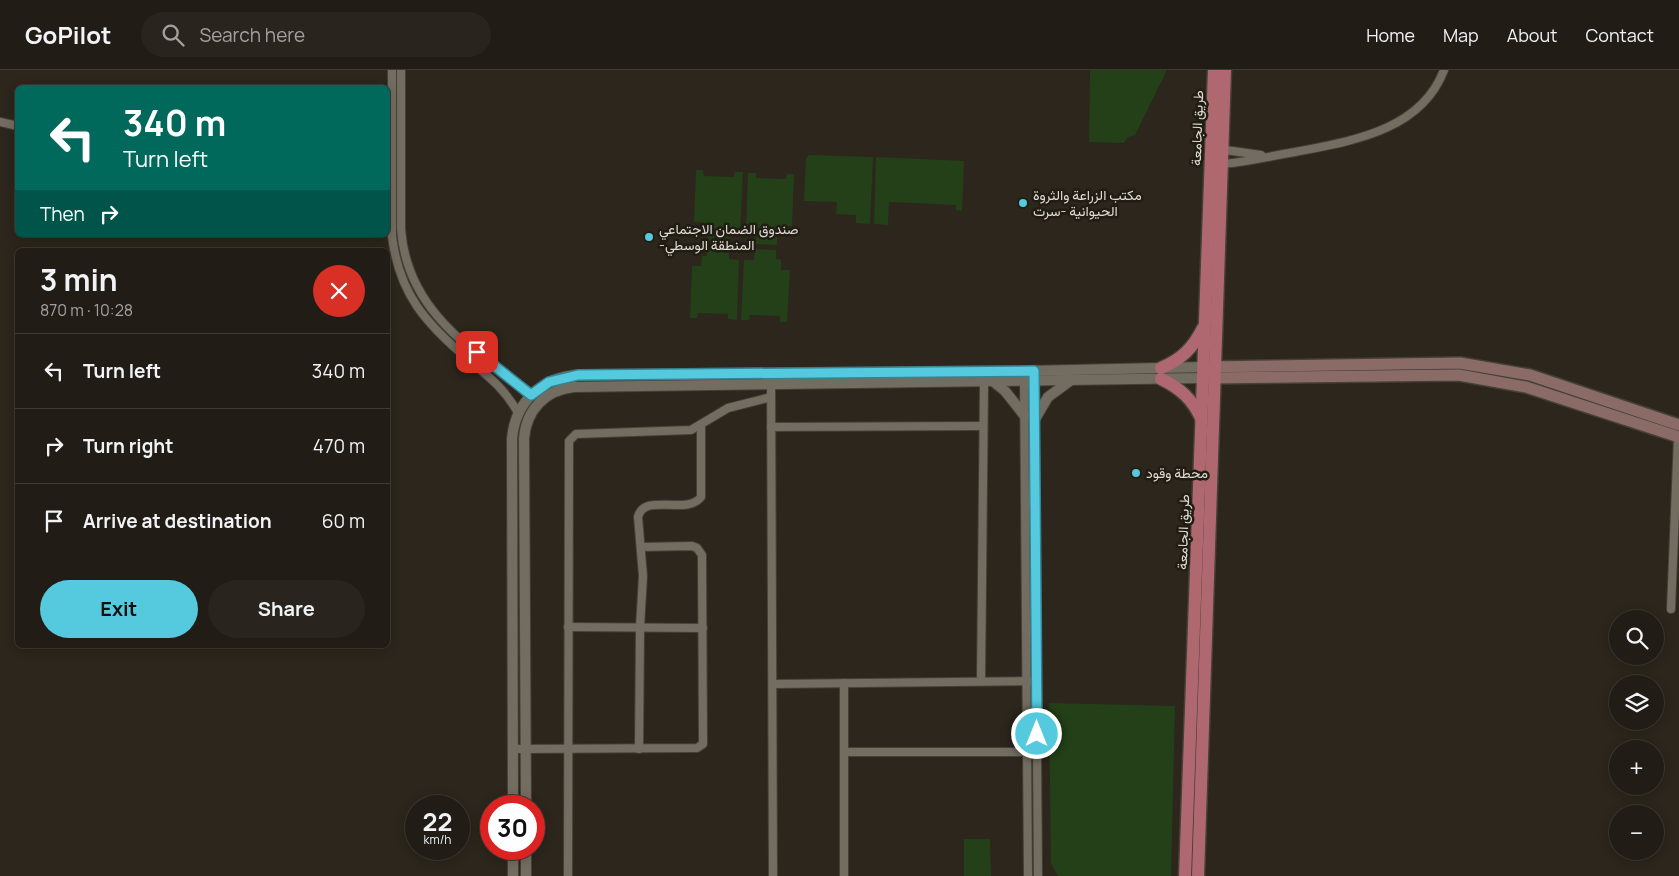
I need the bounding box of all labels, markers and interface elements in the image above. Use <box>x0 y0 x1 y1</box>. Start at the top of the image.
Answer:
search box <box>141 12 491 57</box>
text: GoPilot <box>25 18 111 51</box>
icon: search <box>159 21 187 49</box>
text: Search here <box>199 22 305 48</box>
text: Home <box>1366 23 1415 47</box>
text: Map <box>1443 23 1479 47</box>
text: About <box>1507 23 1557 47</box>
text: Contact <box>1585 23 1654 47</box>
street label: طريق الجامعة <box>1186 90 1207 166</box>
text: 340 m <box>123 99 226 147</box>
icon: left <box>40 105 105 170</box>
text: Turn left <box>123 144 208 174</box>
place label: مكتب الزراعة والثروة الحيوانية -سرت <box>1033 185 1142 220</box>
marker: مكتب الزراعة والثروة الحيوانية -سرت <box>1017 197 1029 209</box>
icon: right <box>95 200 123 228</box>
text: Then <box>40 201 85 227</box>
place label: صندوق الضمان الاجتماعي -المنطقة الوسطي <box>659 219 799 257</box>
marker: صندوق الضمان الاجتماعي -المنطقة الوسطي <box>643 231 655 243</box>
text: 3 min <box>40 259 118 300</box>
button: close <box>313 265 365 317</box>
text: 870 m · 10:28 <box>40 299 133 321</box>
pin <box>456 331 498 373</box>
icon: arrive <box>463 338 491 366</box>
icon: left <box>40 357 68 385</box>
text: Turn left <box>83 358 161 384</box>
text: 340 m <box>312 358 365 384</box>
icon: right <box>40 432 68 460</box>
text: Turn right <box>83 433 173 459</box>
text: 470 m <box>313 433 365 459</box>
place label: محطة وقود <box>1146 463 1208 482</box>
marker: محطة وقود <box>1130 467 1142 479</box>
street label: طريق الجامعة <box>1172 494 1193 570</box>
icon: arrive <box>40 507 68 535</box>
text: Arrive at destination <box>83 508 272 534</box>
text: 60 m <box>322 508 365 534</box>
button: Exit <box>40 580 198 638</box>
button: Share <box>208 580 365 638</box>
map controls <box>1609 610 1664 860</box>
button: search <box>1609 610 1664 665</box>
button: layers <box>1609 675 1664 730</box>
position arrow <box>1010 707 1062 759</box>
button: + <box>1609 740 1664 795</box>
speed limit sign: 30 <box>480 795 545 860</box>
text: 22 <box>423 804 452 839</box>
button: − <box>1609 805 1664 860</box>
text: km/h <box>424 831 451 848</box>

